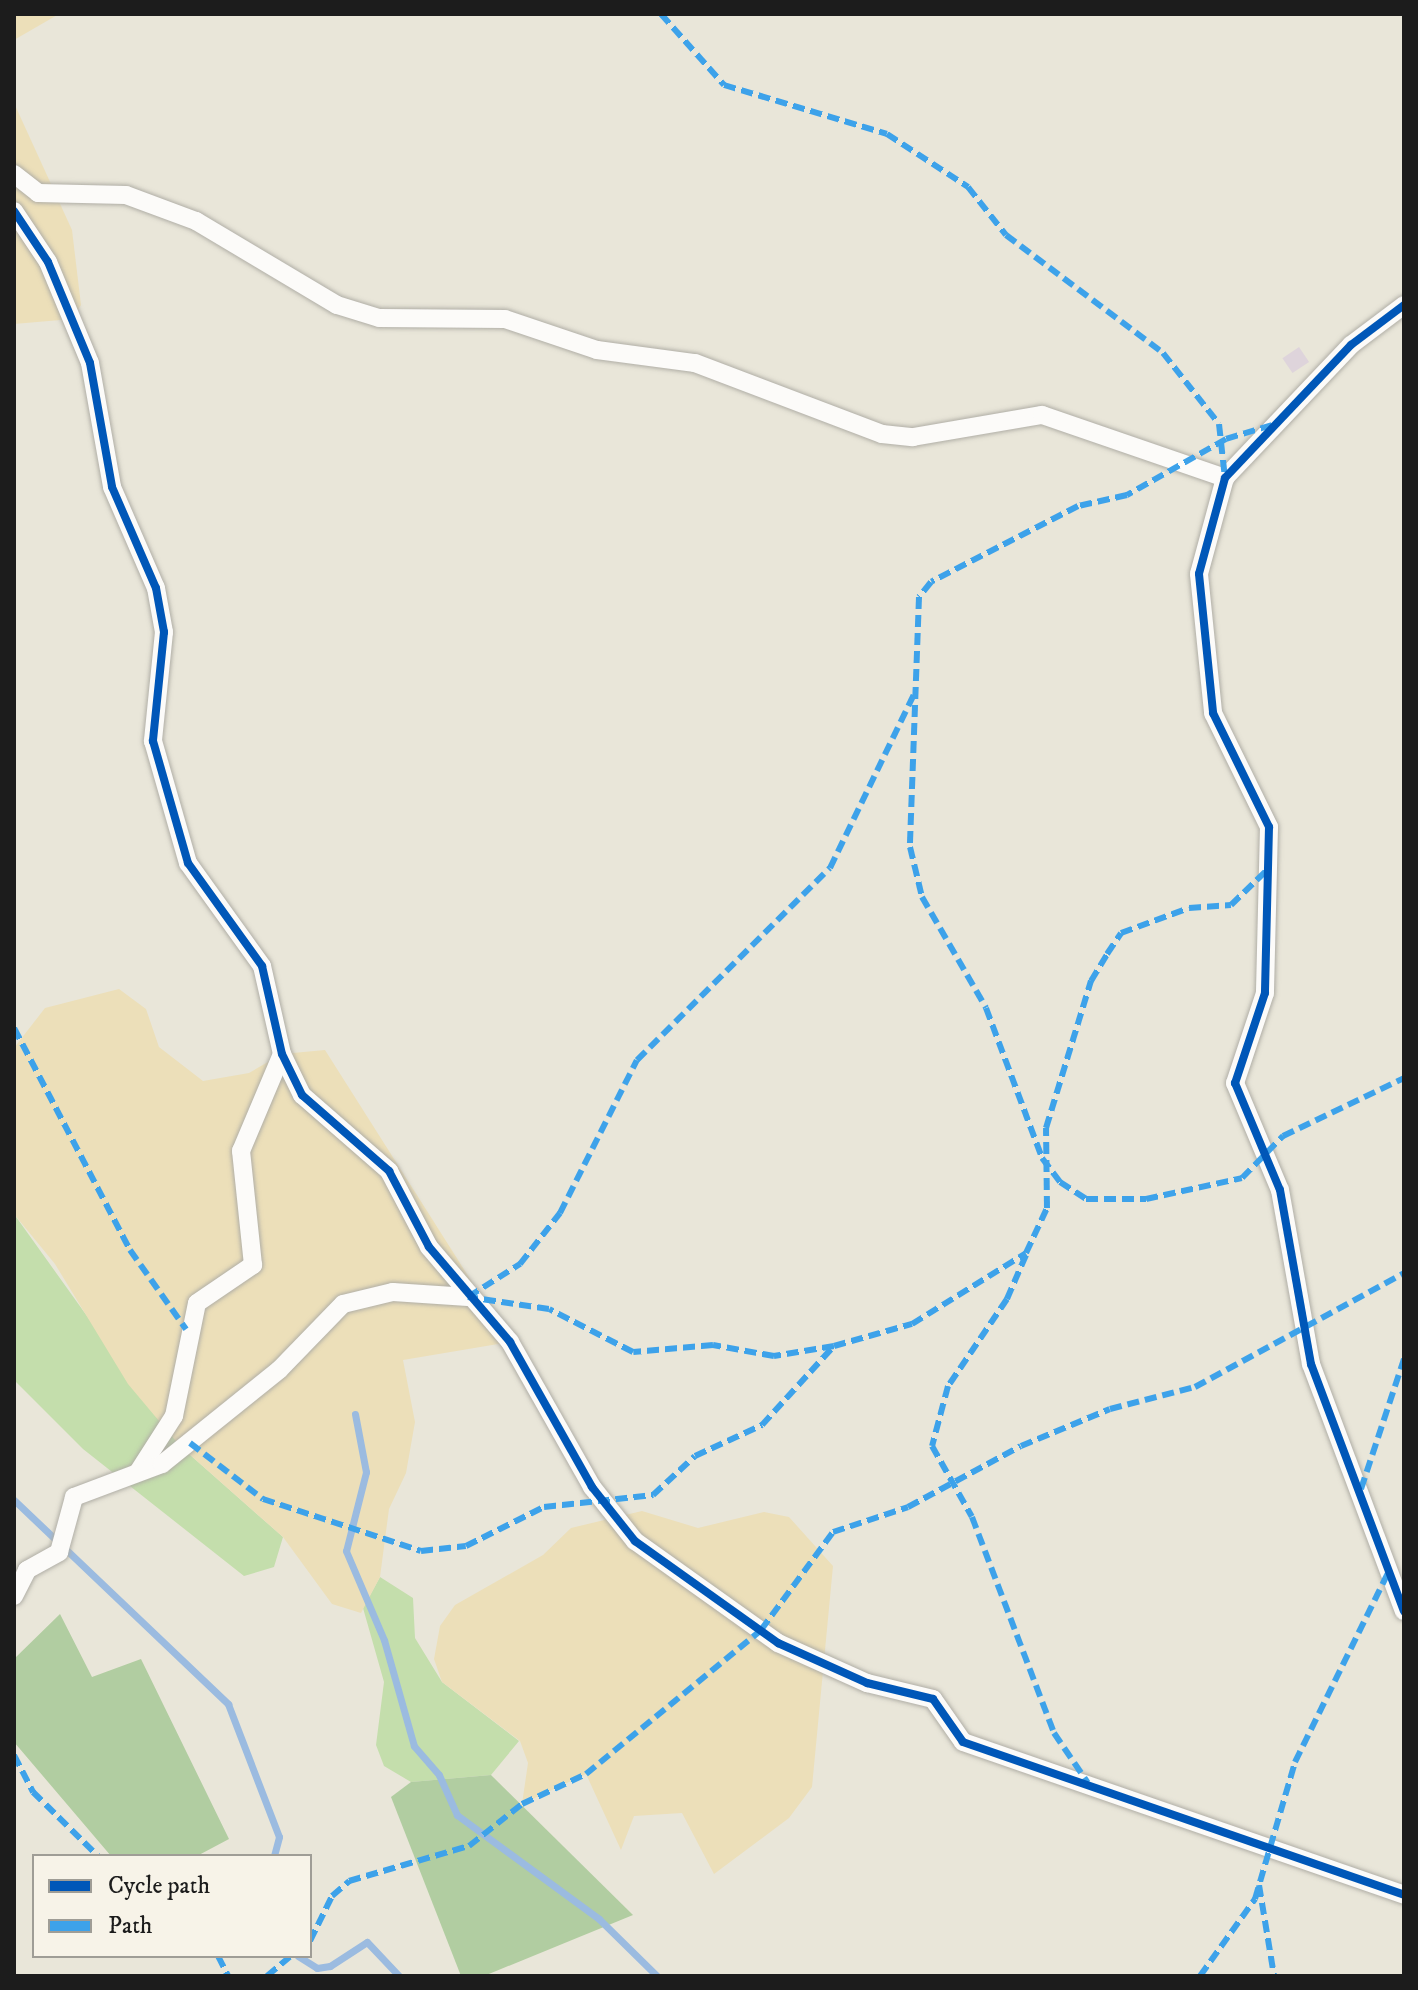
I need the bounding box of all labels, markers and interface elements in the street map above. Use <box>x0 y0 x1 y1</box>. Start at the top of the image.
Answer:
legend <box>32 1854 312 1958</box>
text: Cycle path <box>108 1871 210 1901</box>
text: Path <box>108 1911 152 1941</box>

